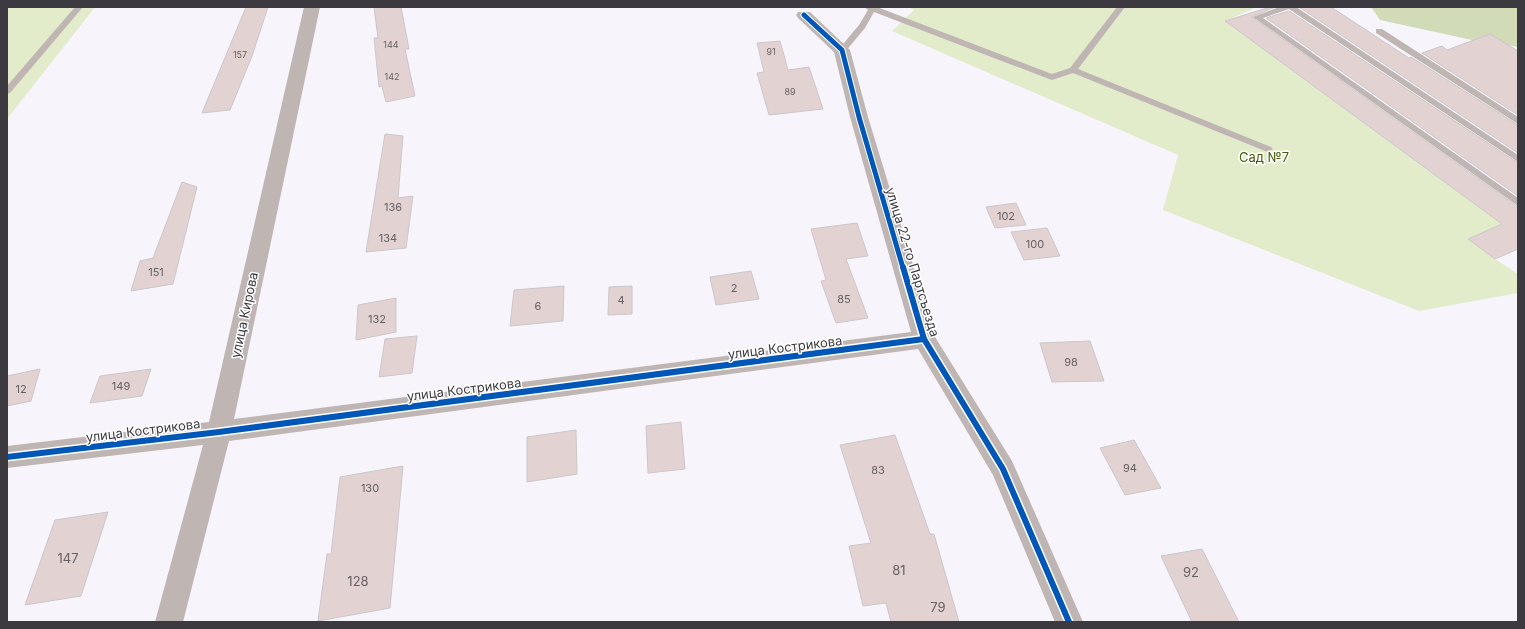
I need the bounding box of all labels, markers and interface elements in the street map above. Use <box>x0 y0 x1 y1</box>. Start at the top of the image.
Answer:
house number: 144 <box>383 39 399 50</box>
house number: 91 <box>766 46 776 57</box>
house number: 157 <box>233 49 247 60</box>
house number: 142 <box>385 71 399 82</box>
house number: 89 <box>784 86 796 97</box>
park label: Сад №7 <box>1239 149 1289 165</box>
street label: улица 22-го Партсъезда <box>883 185 943 339</box>
house number: 136 <box>384 200 402 214</box>
house number: 102 <box>997 209 1015 223</box>
house number: 134 <box>379 231 397 245</box>
house number: 100 <box>1026 237 1044 251</box>
house number: 151 <box>148 265 164 279</box>
street label: улица Кирова <box>227 271 261 359</box>
house number: 2 <box>731 281 737 295</box>
house number: 85 <box>837 292 851 306</box>
house number: 4 <box>617 293 625 307</box>
house number: 6 <box>535 299 542 313</box>
house number: 132 <box>368 312 386 326</box>
street label: улица Кострикова <box>727 332 843 362</box>
house number: 98 <box>1064 355 1078 369</box>
street label: улица Кострикова <box>406 374 522 404</box>
house number: 149 <box>112 379 130 393</box>
house number: 12 <box>15 382 27 396</box>
street label: улица Кострикова <box>85 415 201 445</box>
house number: 94 <box>1123 461 1137 475</box>
house number: 83 <box>871 463 885 477</box>
house number: 130 <box>361 481 379 495</box>
house number: 147 <box>57 550 79 566</box>
house number: 81 <box>892 562 906 578</box>
house number: 92 <box>1183 564 1199 580</box>
house number: 128 <box>347 573 369 589</box>
house number: 79 <box>930 599 946 615</box>

